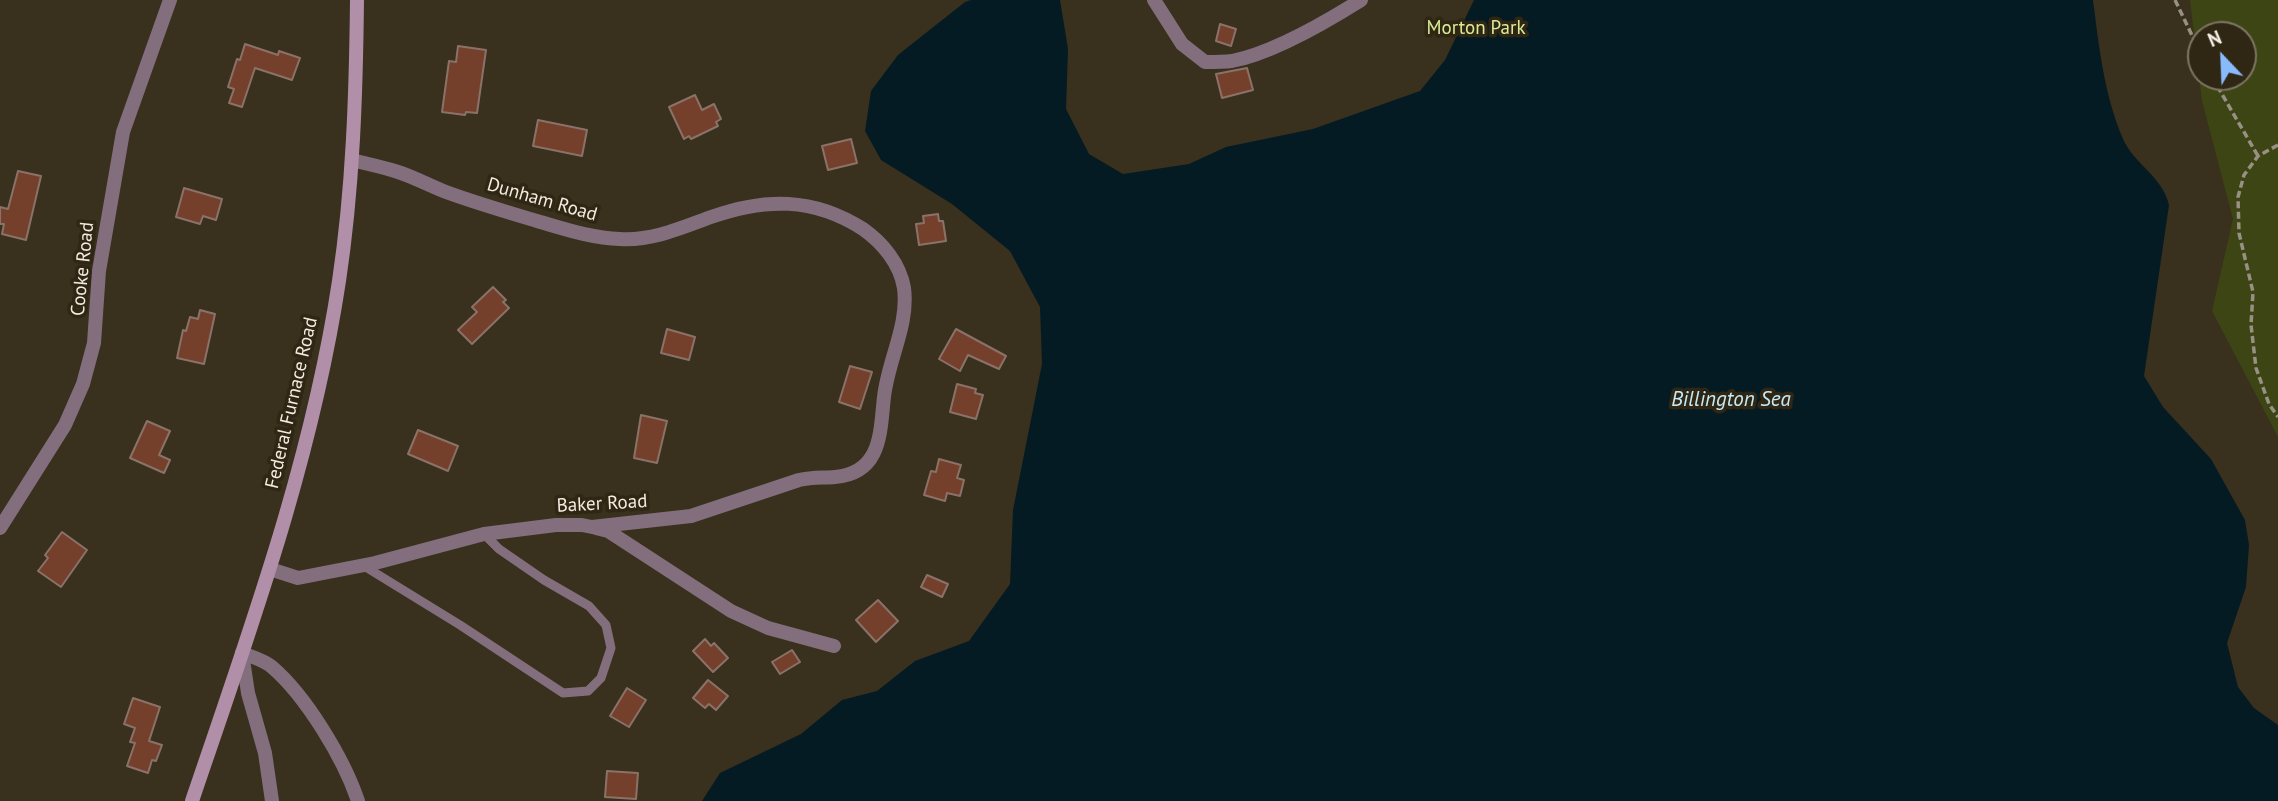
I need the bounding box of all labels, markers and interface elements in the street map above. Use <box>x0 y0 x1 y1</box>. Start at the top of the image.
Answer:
park label: Morton Park <box>1426 18 1526 40</box>
north arrow <box>2187 21 2257 91</box>
text: N <box>2204 25 2225 52</box>
street label: Dunham Road <box>484 173 600 227</box>
street label: Cooke Road <box>67 221 99 317</box>
street label: Federal Furnace Road <box>261 315 323 491</box>
water label: Billington Sea <box>1671 387 1791 413</box>
street label: Baker Road <box>556 490 648 518</box>

